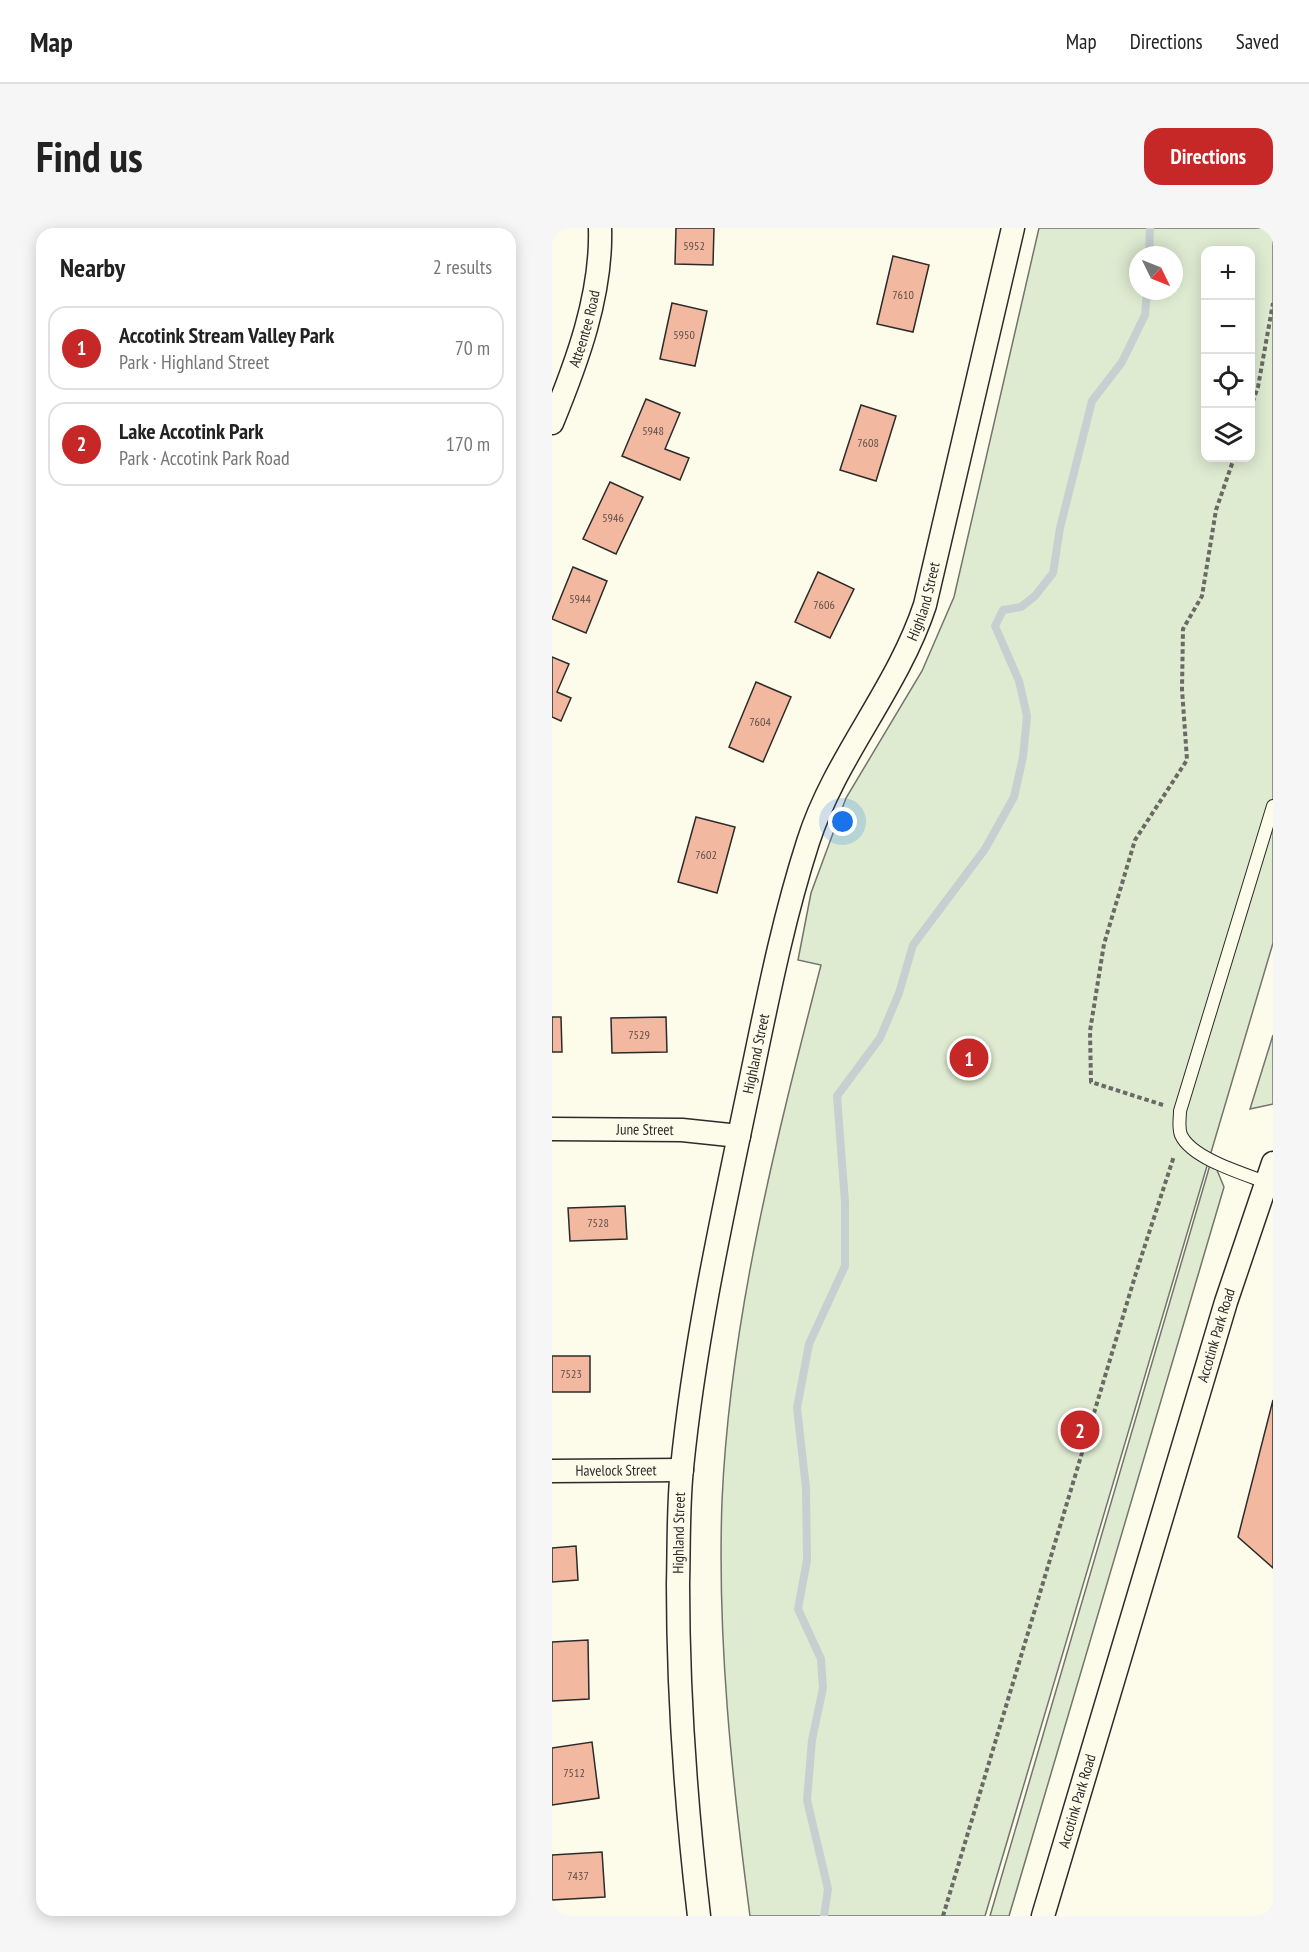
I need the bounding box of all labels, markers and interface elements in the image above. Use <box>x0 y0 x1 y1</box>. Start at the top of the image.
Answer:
text: Map <box>30 23 73 60</box>
text: Map <box>1066 28 1097 55</box>
text: Directions <box>1130 28 1203 55</box>
text: Saved <box>1236 28 1279 55</box>
button: Directions <box>1144 128 1273 185</box>
text: Find us <box>36 129 143 184</box>
house number: 5952 <box>683 238 705 253</box>
north arrow <box>1129 246 1183 300</box>
map controls <box>1201 246 1255 462</box>
button: + <box>1201 246 1255 300</box>
text: Nearby <box>60 251 125 284</box>
text: 2 results <box>433 254 492 280</box>
house number: 7610 <box>892 287 914 302</box>
street label: Atteentee Road <box>564 289 604 370</box>
button: − <box>1201 300 1255 354</box>
text: Accotink Stream Valley Park <box>119 321 334 349</box>
house number: 5950 <box>673 327 695 342</box>
text: 1 <box>77 335 86 361</box>
text: 70 m <box>455 335 490 361</box>
text: Park · Highland Street <box>119 349 269 375</box>
button: locate <box>1201 354 1255 408</box>
button: layers <box>1201 408 1255 462</box>
text: Lake Accotink Park <box>119 417 264 445</box>
house number: 5948 <box>642 423 664 438</box>
text: 2 <box>77 431 86 457</box>
text: 170 m <box>446 431 490 457</box>
house number: 7608 <box>857 435 879 450</box>
text: Park · Accotink Park Road <box>119 445 290 471</box>
house number: 5946 <box>602 510 624 525</box>
street label: Highland Street <box>902 560 944 644</box>
house number: 5944 <box>569 591 591 606</box>
house number: 7606 <box>813 597 835 612</box>
house number: 7604 <box>749 714 771 729</box>
your location <box>828 807 857 836</box>
house number: 7602 <box>695 847 717 862</box>
street label: Highland Street <box>738 1012 773 1095</box>
house number: 7529 <box>628 1027 650 1042</box>
pin: 1 <box>950 1036 988 1080</box>
street label: June Street <box>615 1119 674 1139</box>
house number: 7528 <box>587 1215 609 1230</box>
street label: Accotink Park Road <box>1193 1286 1239 1384</box>
house number: 7523 <box>560 1366 582 1381</box>
pin: 2 <box>1060 1408 1100 1452</box>
street label: Havelock Street <box>575 1460 657 1480</box>
street label: Highland Street <box>668 1492 689 1574</box>
street label: Accotink Park Road <box>1054 1752 1100 1850</box>
house number: 7512 <box>563 1765 585 1780</box>
house number: 7437 <box>567 1868 589 1883</box>

